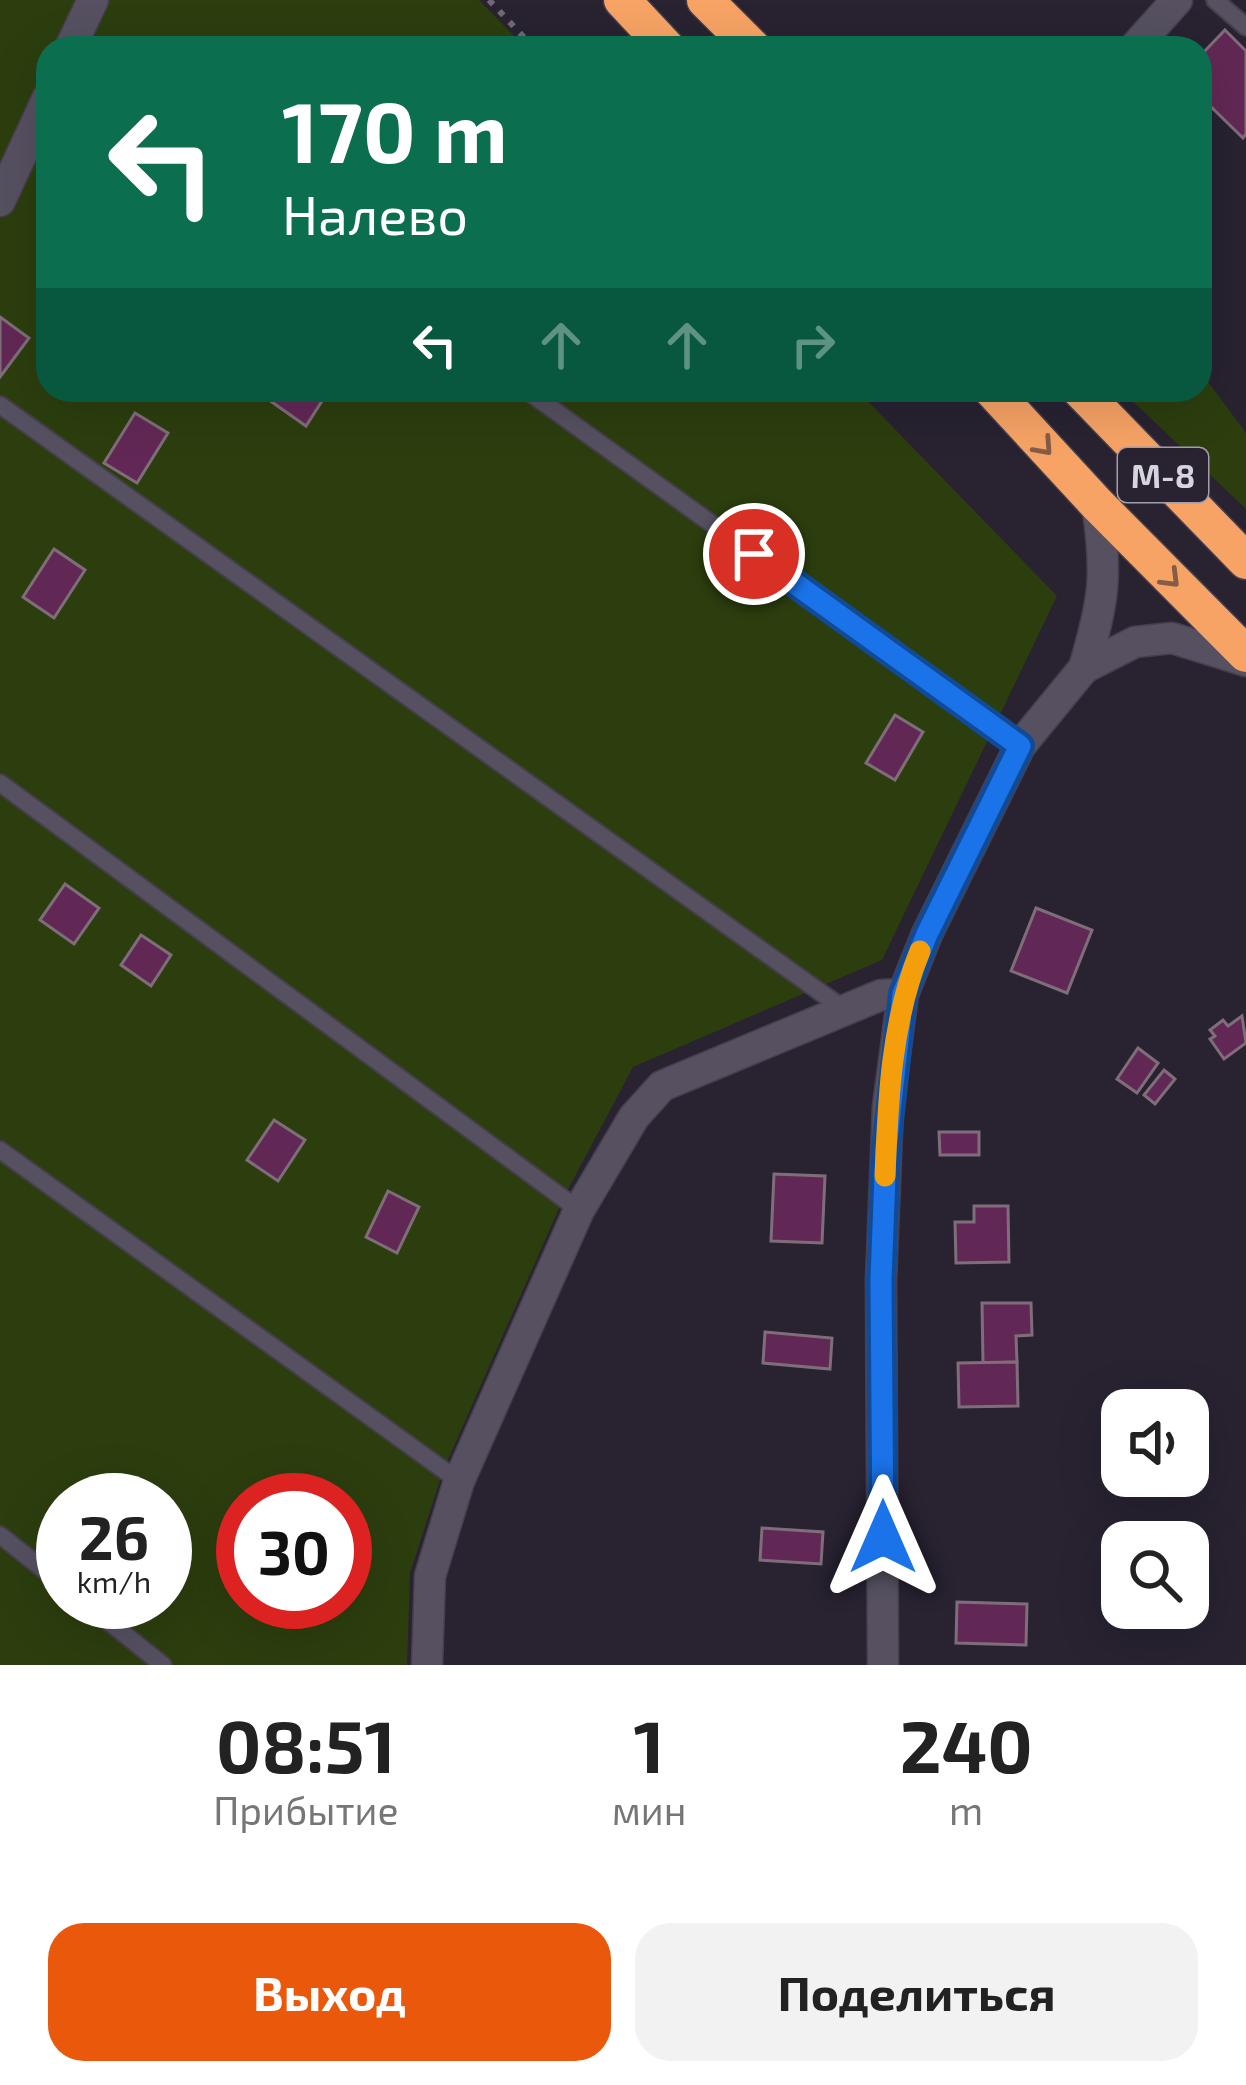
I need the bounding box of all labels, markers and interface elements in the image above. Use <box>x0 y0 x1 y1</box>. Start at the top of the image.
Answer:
text: 170 m <box>282 79 508 180</box>
icon: left <box>84 84 240 240</box>
text: Налево <box>282 181 468 246</box>
icon: left <box>402 312 468 378</box>
icon: ahead <box>528 312 594 378</box>
icon: ahead <box>654 312 720 378</box>
icon: right <box>780 312 846 378</box>
one-way arrow <box>1030 434 1052 455</box>
road number: М-8 <box>1118 448 1208 502</box>
pin <box>703 503 805 605</box>
icon: arrive <box>721 521 787 587</box>
one-way arrow <box>1157 565 1179 587</box>
map controls <box>1101 1389 1209 1629</box>
button: sound <box>1101 1389 1209 1497</box>
speed limit sign: 30 <box>216 1473 372 1629</box>
position arrow <box>820 1474 946 1600</box>
text: 26 <box>79 1500 149 1572</box>
button: search <box>1101 1521 1209 1629</box>
text: km/h <box>77 1563 151 1599</box>
text: 08:51 <box>216 1701 396 1787</box>
text: 1 <box>634 1701 665 1787</box>
text: 240 <box>900 1701 1033 1787</box>
text: Прибытие <box>213 1786 398 1833</box>
text: мин <box>612 1786 686 1833</box>
text: m <box>949 1786 983 1833</box>
button: Выход <box>48 1923 611 2061</box>
button: Поделиться <box>635 1923 1198 2061</box>

